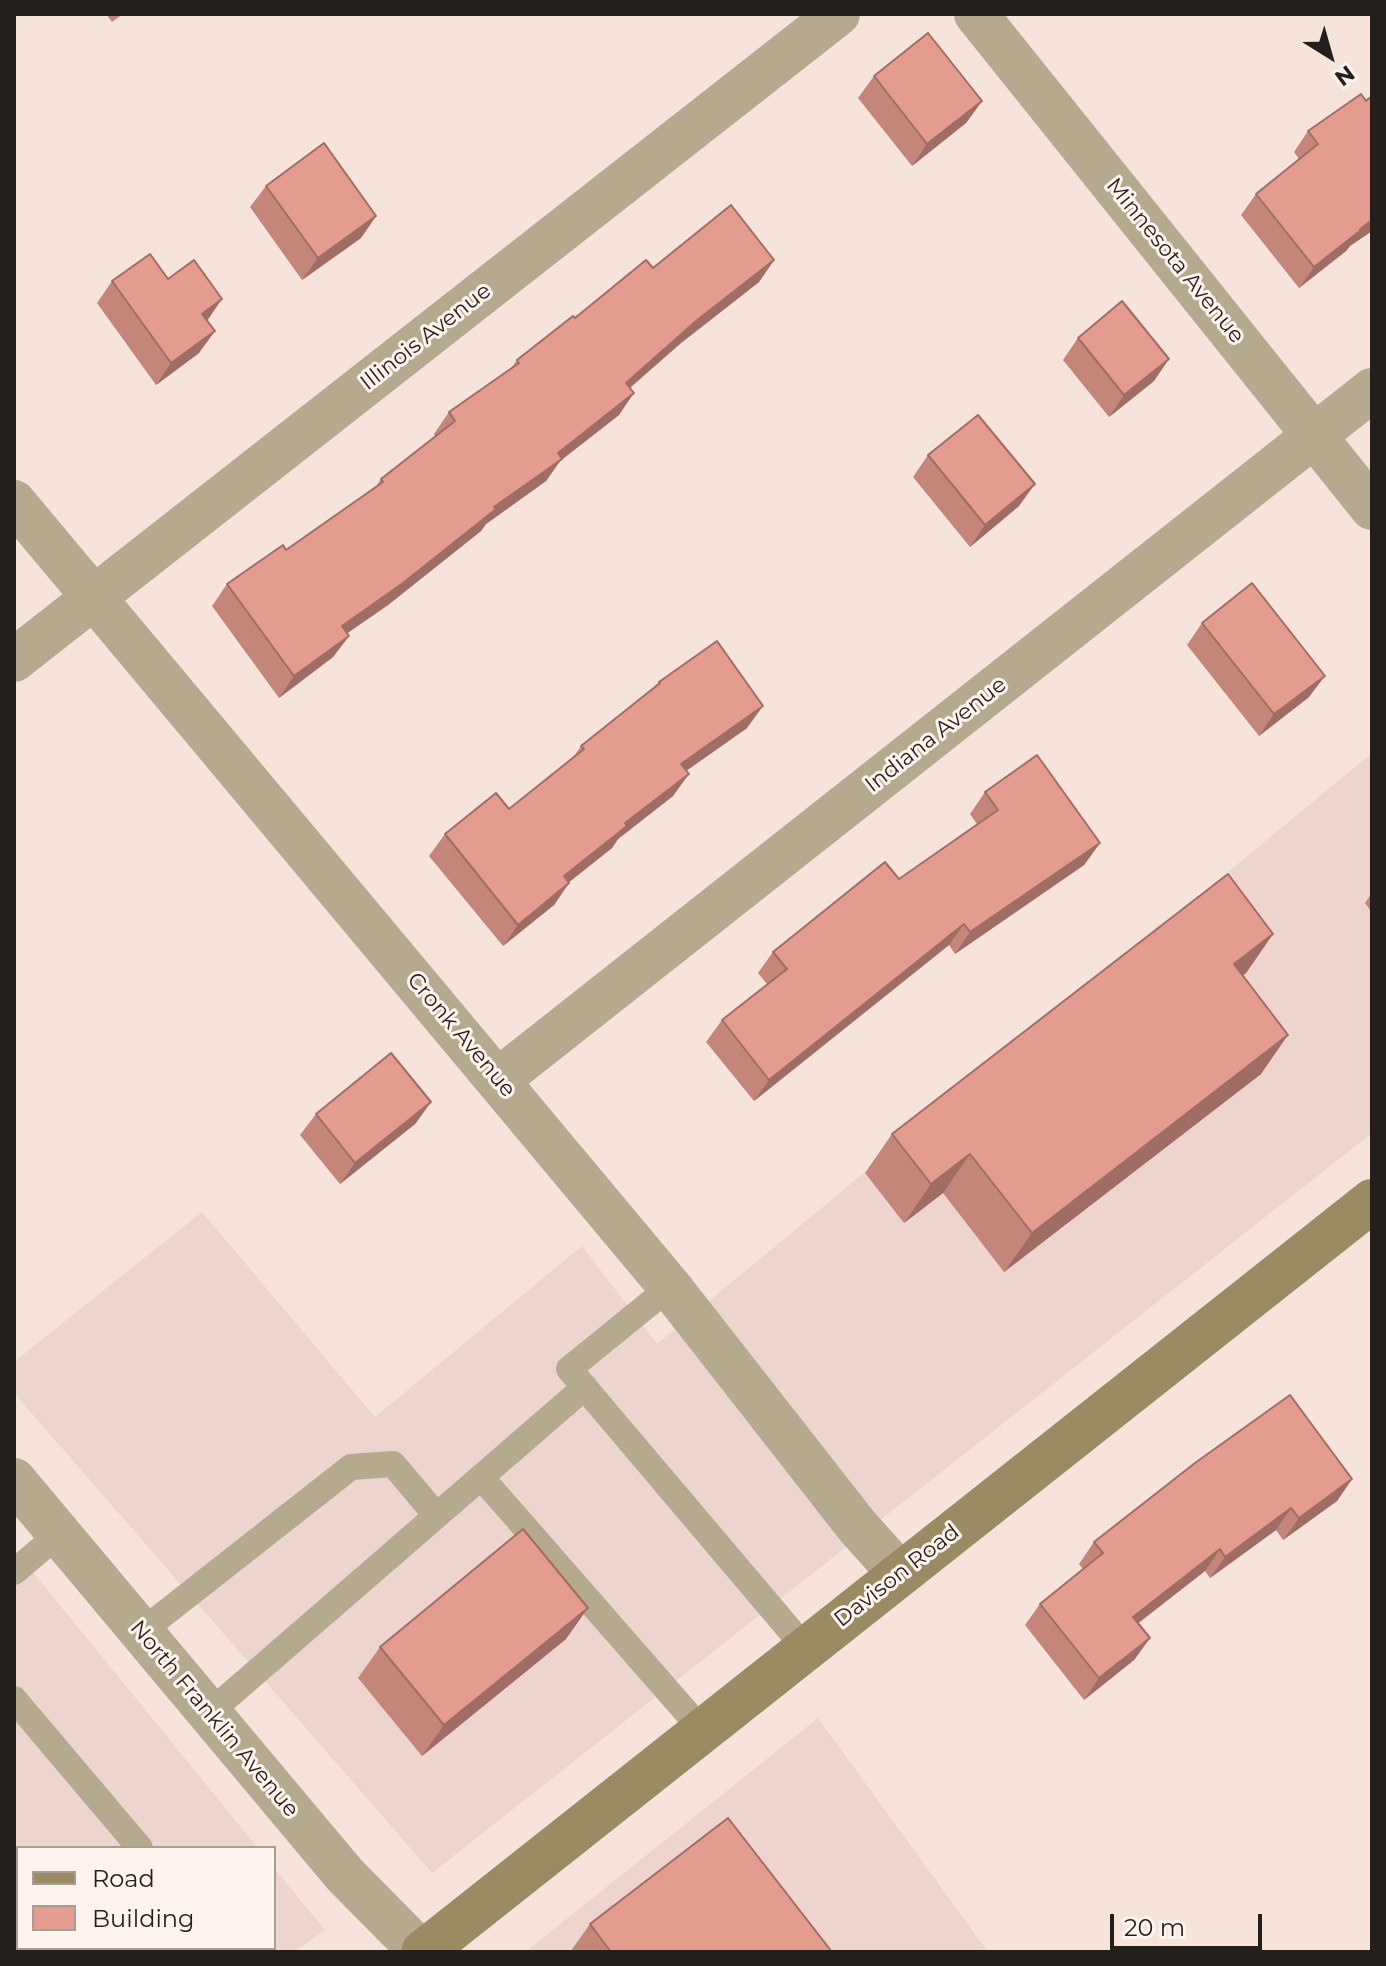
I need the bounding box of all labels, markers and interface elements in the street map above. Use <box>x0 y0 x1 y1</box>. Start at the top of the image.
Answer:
north arrow <box>1290 16 1370 96</box>
text: N <box>1330 59 1360 92</box>
street label: Minnesota Avenue <box>1100 173 1250 349</box>
street label: Illinois Avenue <box>355 278 497 396</box>
street label: Indiana Avenue <box>860 672 1012 798</box>
street label: Cronk Avenue <box>401 967 521 1103</box>
street label: Davison Road <box>829 1519 965 1633</box>
street label: North Franklin Avenue <box>124 1615 304 1823</box>
legend <box>16 1846 276 1950</box>
text: Road <box>92 1864 155 1893</box>
scale bar <box>1114 1898 1266 1948</box>
text: Building <box>92 1904 195 1933</box>
text: 20 m <box>1124 1913 1185 1942</box>

